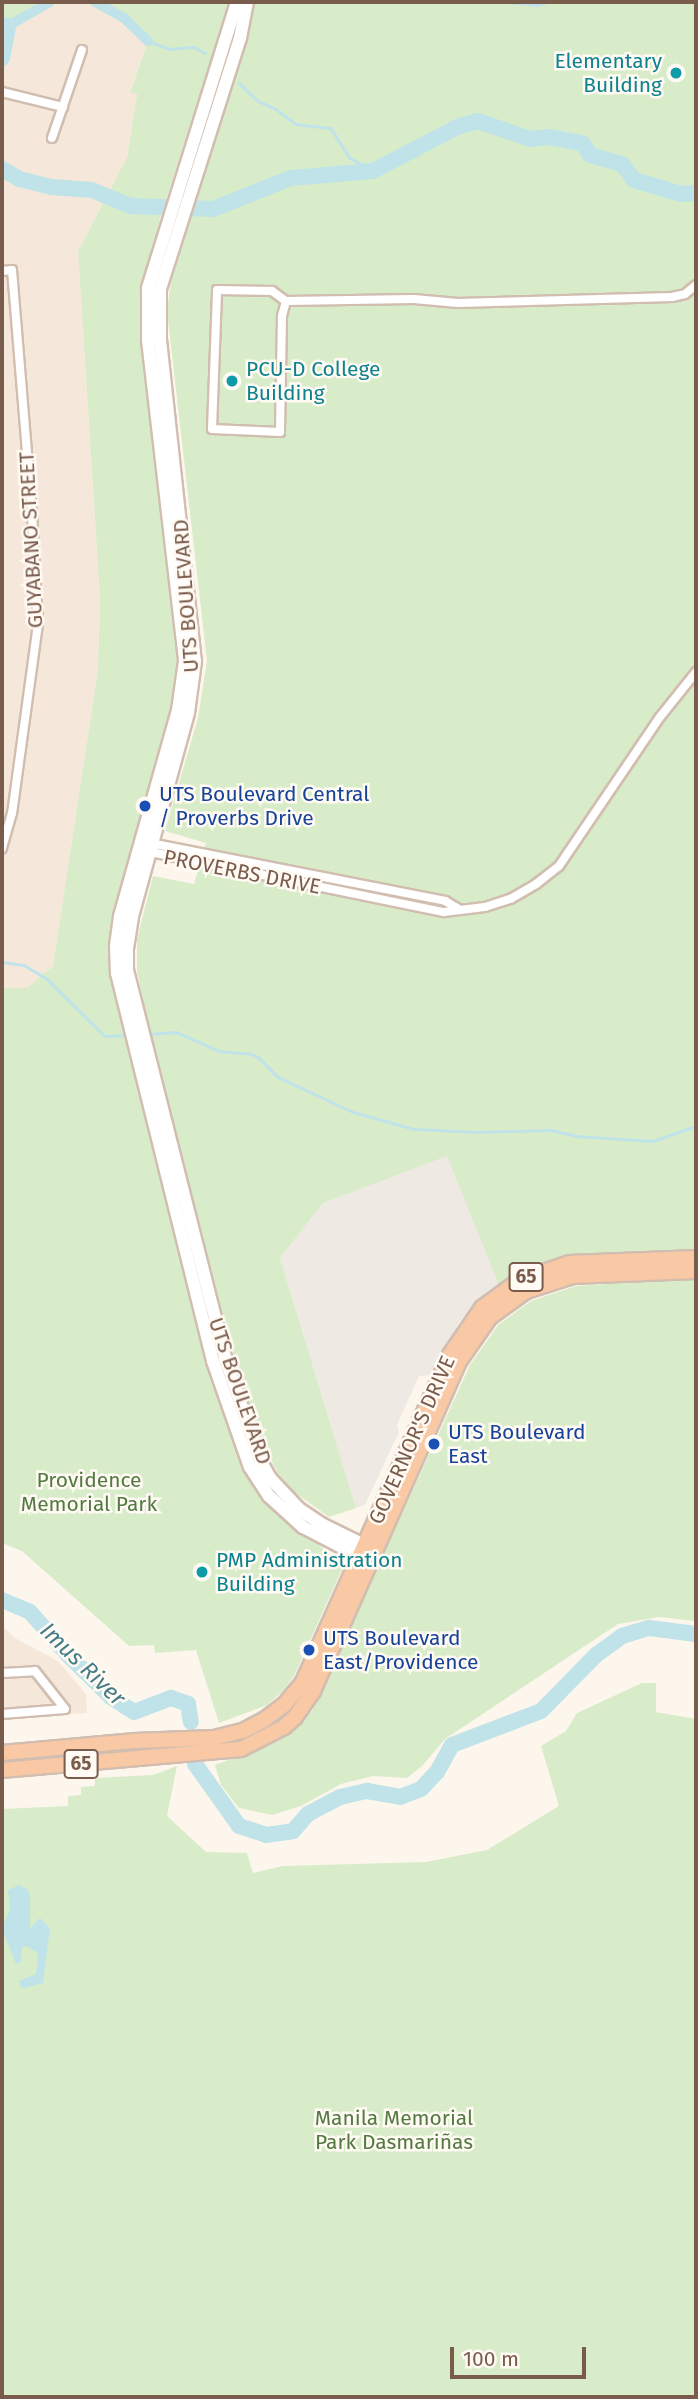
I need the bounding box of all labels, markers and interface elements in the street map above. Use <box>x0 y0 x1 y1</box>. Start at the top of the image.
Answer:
place label: Elementary Building <box>554 48 662 98</box>
marker: Elementary Building <box>668 65 684 81</box>
place label: PCU-D College Building <box>246 356 380 406</box>
marker: PCU-D College Building <box>224 373 240 389</box>
street label: GUYABANO STREET <box>14 451 48 629</box>
street label: UTS BOULEVARD <box>168 518 204 674</box>
place label: UTS Boulevard Central / Proverbs Drive <box>159 781 369 831</box>
marker: UTS Boulevard Central / Proverbs Drive <box>137 798 153 814</box>
street label: PROVERBS DRIVE <box>161 844 323 900</box>
road number: 65 <box>508 1261 544 1292</box>
street label: UTS BOULEVARD <box>203 1314 277 1468</box>
street label: GOVERNOR'S DRIVE <box>364 1352 460 1528</box>
place label: UTS Boulevard East <box>448 1419 585 1469</box>
marker: UTS Boulevard East <box>426 1436 442 1452</box>
park label: Providence Memorial Park <box>21 1467 157 1517</box>
place label: PMP Administration Building <box>216 1547 403 1597</box>
marker: PMP Administration Building <box>194 1564 210 1580</box>
water label: Imus River <box>35 1617 131 1711</box>
place label: UTS Boulevard East/Providence <box>323 1625 479 1675</box>
marker: UTS Boulevard East/Providence <box>301 1642 317 1658</box>
road number: 65 <box>64 1748 98 1780</box>
park label: Manila Memorial Park Dasmariñas <box>315 2105 473 2155</box>
scale bar <box>453 2332 590 2376</box>
text: 100 m <box>463 2346 519 2372</box>

